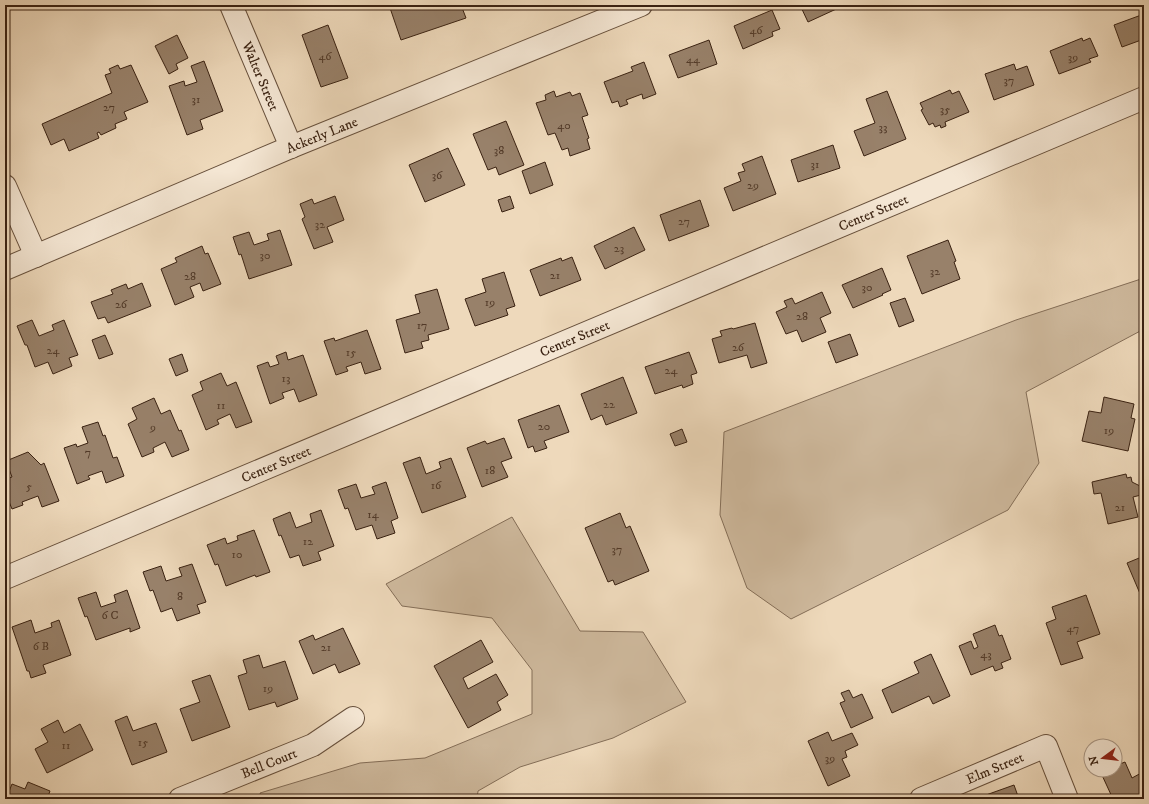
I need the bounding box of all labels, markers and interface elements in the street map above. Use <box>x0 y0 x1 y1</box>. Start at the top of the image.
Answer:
house number: 46 <box>749 23 763 38</box>
street label: Walter Street <box>237 38 283 114</box>
house number: 46 <box>318 49 332 64</box>
house number: 39 <box>1068 50 1078 65</box>
house number: 44 <box>686 52 701 67</box>
house number: 37 <box>1004 73 1014 88</box>
house number: 31 <box>192 92 200 107</box>
house number: 27 <box>103 100 115 115</box>
house number: 35 <box>940 102 950 117</box>
street label: Ackerly Lane <box>284 113 361 158</box>
house number: 40 <box>557 118 571 133</box>
house number: 33 <box>879 120 887 135</box>
house number: 38 <box>494 143 504 158</box>
house number: 31 <box>811 157 819 172</box>
house number: 36 <box>432 168 443 183</box>
house number: 29 <box>747 178 759 193</box>
street label: Center Street <box>836 190 912 236</box>
house number: 27 <box>678 214 690 229</box>
house number: 32 <box>315 217 325 232</box>
house number: 23 <box>614 241 624 256</box>
house number: 30 <box>260 248 270 263</box>
house number: 32 <box>930 264 940 279</box>
house number: 21 <box>550 268 560 283</box>
house number: 28 <box>184 269 196 284</box>
house number: 30 <box>862 280 872 295</box>
house number: 19 <box>485 295 495 310</box>
house number: 26 <box>115 297 128 312</box>
house number: 28 <box>796 309 808 324</box>
street label: Center Street <box>537 316 613 362</box>
house number: 17 <box>417 318 427 333</box>
house number: 26 <box>732 340 745 355</box>
house number: 24 <box>47 343 60 358</box>
house number: 15 <box>346 345 356 360</box>
house number: 24 <box>665 363 678 378</box>
house number: 13 <box>282 371 290 386</box>
house number: 22 <box>603 397 615 412</box>
house number: 11 <box>217 398 225 413</box>
house number: 20 <box>538 419 550 434</box>
house number: 9 <box>149 420 156 435</box>
house number: 19 <box>1104 423 1114 438</box>
street label: Center Street <box>239 442 314 487</box>
house number: 7 <box>85 445 91 460</box>
house number: 18 <box>485 463 495 478</box>
house number: 16 <box>431 478 442 493</box>
house number: 5 <box>26 479 32 494</box>
house number: 21 <box>1115 500 1125 515</box>
house number: 14 <box>367 507 380 522</box>
house number: 12 <box>303 534 313 549</box>
house number: 37 <box>612 542 622 557</box>
house number: 10 <box>232 547 242 562</box>
house number: 8 <box>177 589 183 604</box>
house number: 6 C <box>102 608 118 623</box>
house number: 47 <box>1067 621 1079 636</box>
house number: 6 B <box>33 639 49 654</box>
house number: 21 <box>321 640 331 655</box>
house number: 43 <box>980 647 992 662</box>
house number: 19 <box>263 681 273 696</box>
house number: 15 <box>138 735 148 750</box>
house number: 11 <box>62 738 70 753</box>
north arrow <box>1083 738 1123 778</box>
street label: Bell Court <box>239 744 300 783</box>
street label: Elm Street <box>964 748 1027 789</box>
house number: 39 <box>825 751 835 766</box>
text: N <box>1086 754 1102 767</box>

